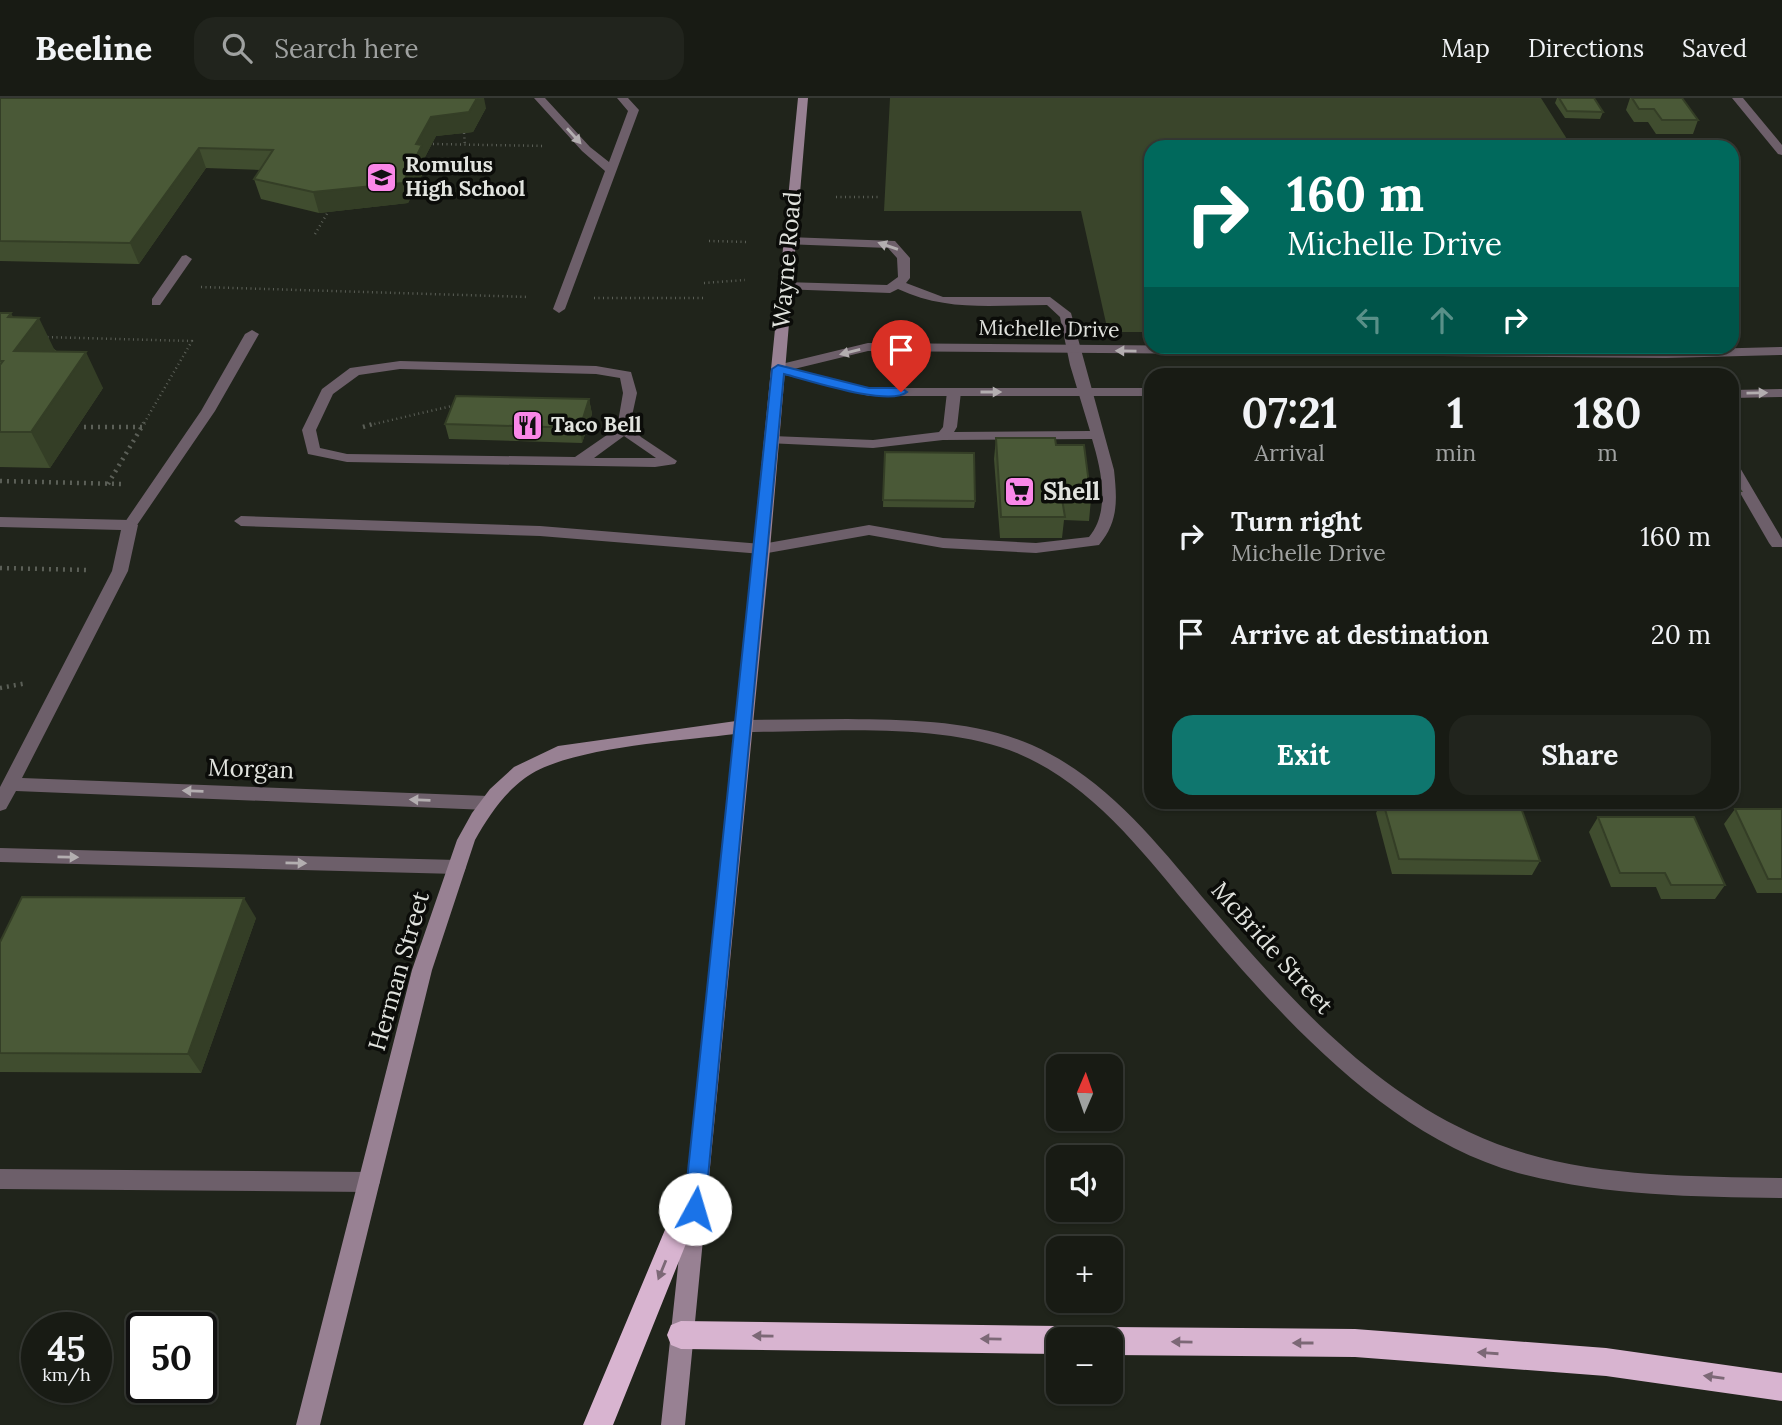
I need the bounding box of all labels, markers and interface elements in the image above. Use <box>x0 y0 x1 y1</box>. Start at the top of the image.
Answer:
search box <box>194 17 684 80</box>
text: Beeline <box>35 27 152 69</box>
icon: search <box>218 29 256 67</box>
text: Search here <box>274 32 419 65</box>
text: Map <box>1441 33 1490 64</box>
text: Directions <box>1528 33 1644 64</box>
text: Saved <box>1682 33 1747 64</box>
one-way arrow <box>565 127 581 144</box>
place label: Romulus High School <box>405 151 526 202</box>
school or university icon: Romulus High School <box>365 160 399 194</box>
text: 160 m <box>1287 162 1424 224</box>
icon: right <box>1172 168 1263 259</box>
street label: Wayne Road <box>765 190 808 330</box>
text: Michelle Drive <box>1287 223 1502 264</box>
one-way arrow <box>878 240 899 251</box>
icon: left <box>1350 301 1388 339</box>
icon: ahead <box>1423 301 1461 339</box>
icon: right <box>1496 301 1534 339</box>
street label: Michelle Drive <box>978 314 1120 343</box>
pin <box>871 320 931 392</box>
icon: arrive <box>882 331 920 369</box>
one-way arrow <box>1115 345 1137 357</box>
one-way arrow <box>839 346 861 357</box>
one-way arrow <box>980 386 1002 398</box>
text: 07:21 <box>1241 386 1338 440</box>
text: 1 <box>1447 386 1464 440</box>
text: 180 <box>1574 386 1642 440</box>
one-way arrow <box>1747 388 1769 399</box>
restaurant icon: Taco Bell <box>511 408 545 442</box>
place label: Taco Bell <box>551 411 642 438</box>
text: Arrival <box>1254 438 1325 467</box>
text: min <box>1435 438 1476 467</box>
text: m <box>1597 438 1618 467</box>
supermarket icon: Shell <box>1003 475 1037 509</box>
place label: Shell <box>1043 476 1100 507</box>
text: Turn right <box>1231 505 1362 538</box>
icon: right <box>1172 517 1210 555</box>
text: 160 m <box>1640 520 1711 553</box>
text: Michelle Drive <box>1231 538 1386 567</box>
icon: arrive <box>1172 615 1210 653</box>
text: Arrive at destination <box>1231 618 1489 651</box>
text: 20 m <box>1651 618 1711 651</box>
button: Exit <box>1172 715 1435 795</box>
button: Share <box>1449 715 1711 795</box>
street label: Morgan <box>207 752 295 785</box>
one-way arrow <box>181 785 203 796</box>
one-way arrow <box>409 795 431 806</box>
one-way arrow <box>57 851 79 863</box>
one-way arrow <box>285 857 307 868</box>
street label: McBride Street <box>1205 875 1340 1021</box>
street label: Herman Street <box>361 887 436 1054</box>
north arrow <box>1046 1054 1124 1130</box>
map controls <box>1046 1054 1123 1404</box>
button: sound <box>1046 1145 1123 1222</box>
position arrow <box>658 1172 732 1246</box>
button: + <box>1046 1236 1123 1313</box>
one-way arrow <box>656 1259 667 1280</box>
speed limit sign: 50 <box>126 1312 217 1403</box>
text: 45 <box>47 1326 86 1371</box>
button: − <box>1046 1327 1123 1404</box>
one-way arrow <box>752 1331 774 1342</box>
one-way arrow <box>979 1333 1001 1345</box>
one-way arrow <box>1171 1336 1193 1348</box>
one-way arrow <box>1291 1337 1313 1349</box>
one-way arrow <box>1477 1347 1499 1358</box>
text: km/h <box>42 1363 91 1386</box>
one-way arrow <box>1703 1372 1725 1383</box>

